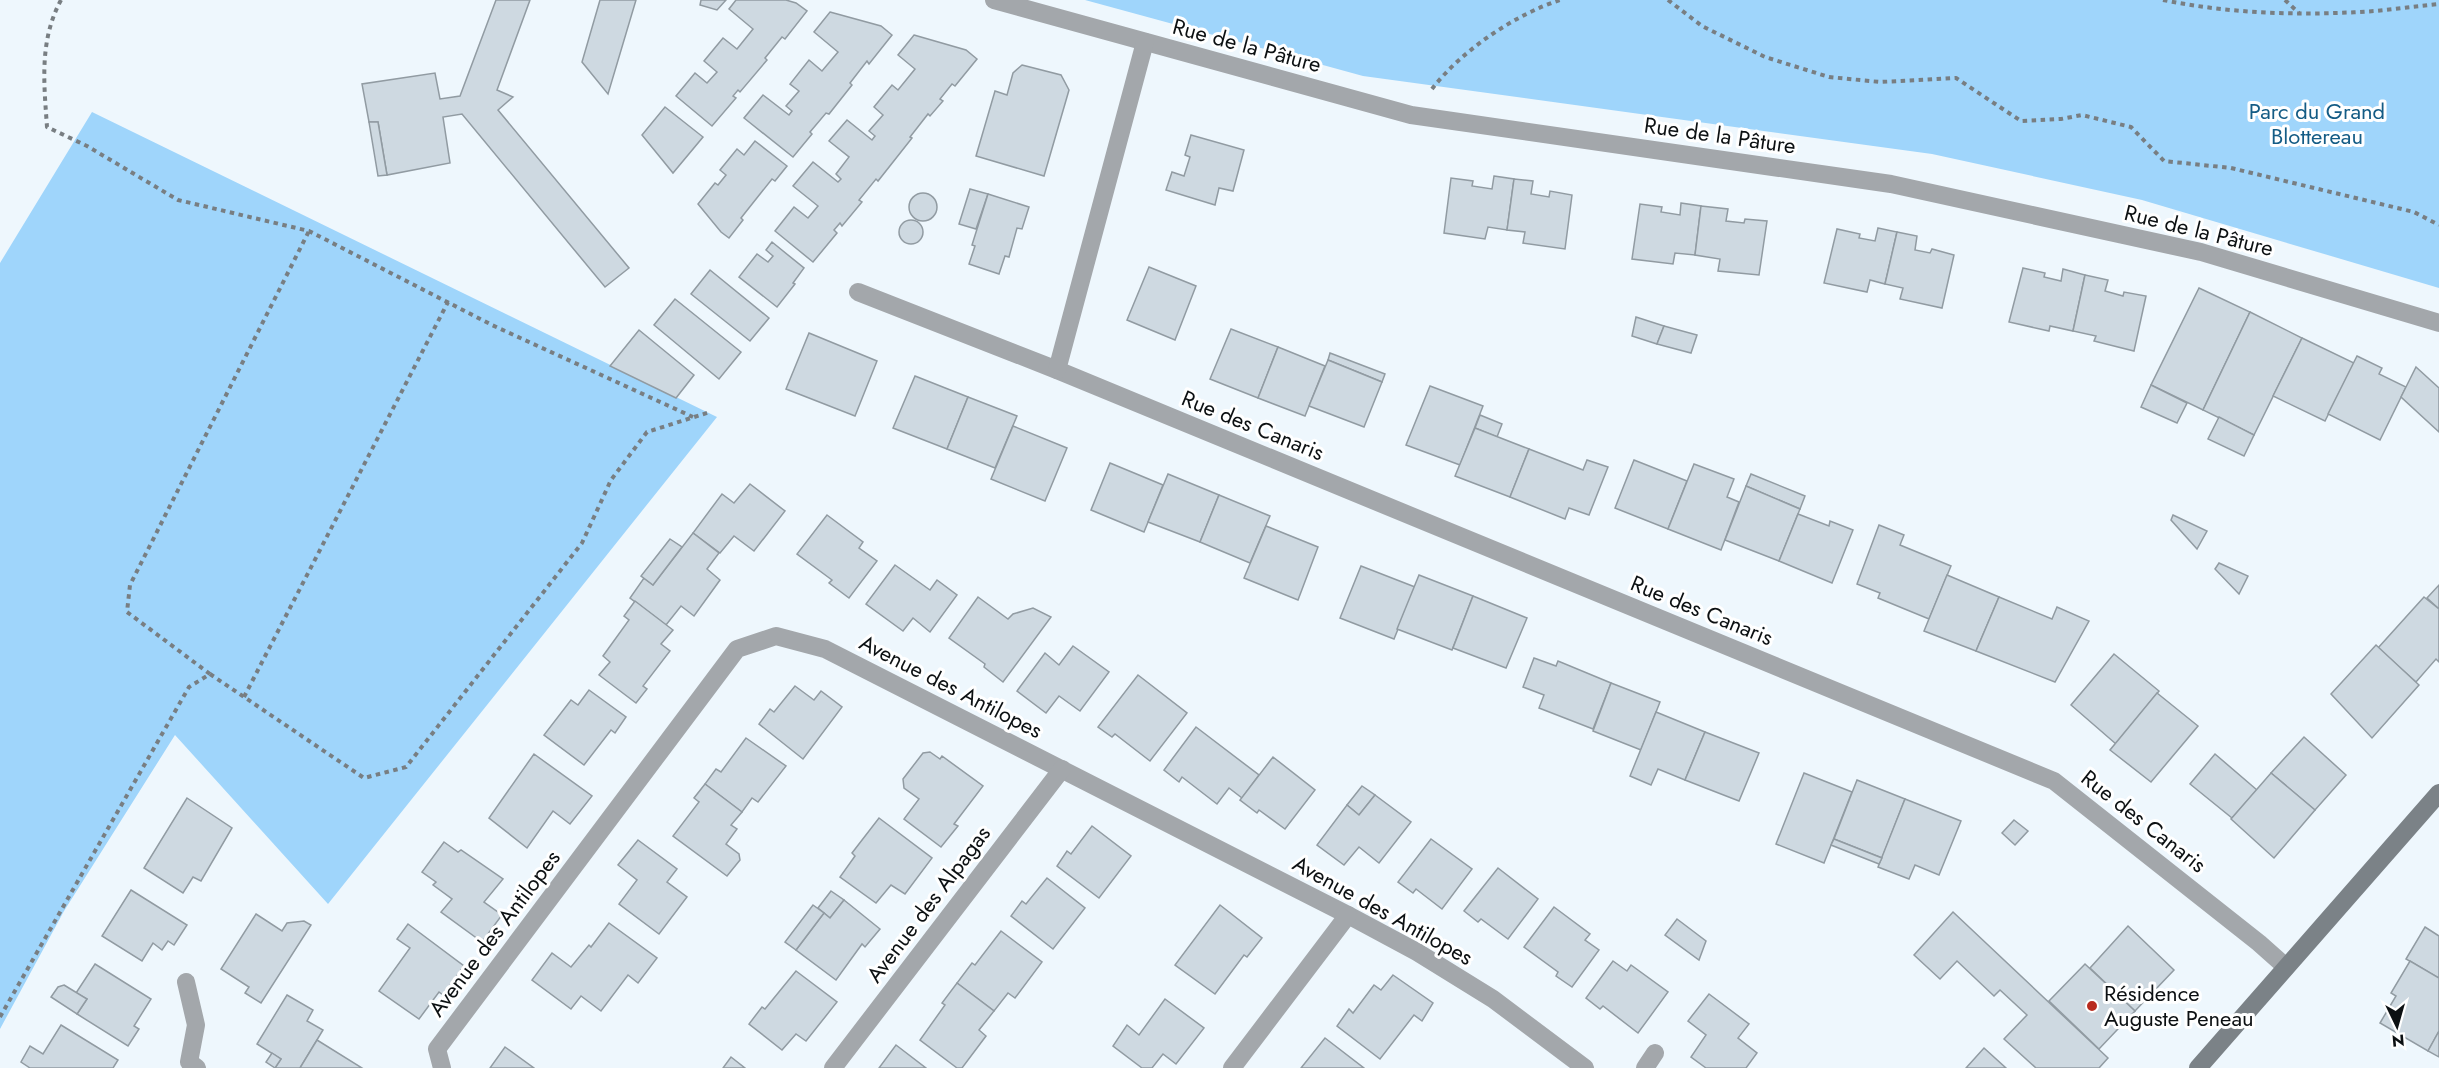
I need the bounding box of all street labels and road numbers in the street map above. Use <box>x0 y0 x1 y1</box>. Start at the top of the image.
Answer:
street label: Rue de la Pâture <box>1169 10 1325 80</box>
street label: Rue de la Pâture <box>1642 109 1798 161</box>
street label: Rue de la Pâture <box>2121 196 2277 264</box>
street label: Rue des Canaris <box>1177 382 1329 468</box>
street label: Rue des Canaris <box>1626 567 1778 653</box>
street label: Avenue des Antilopes <box>854 626 1048 746</box>
street label: Rue des Canaris <box>2075 762 2213 880</box>
street label: Avenue des Alpagas <box>858 819 998 989</box>
street label: Avenue des Antilopes <box>421 843 567 1023</box>
street label: Avenue des Antilopes <box>1287 847 1479 973</box>

